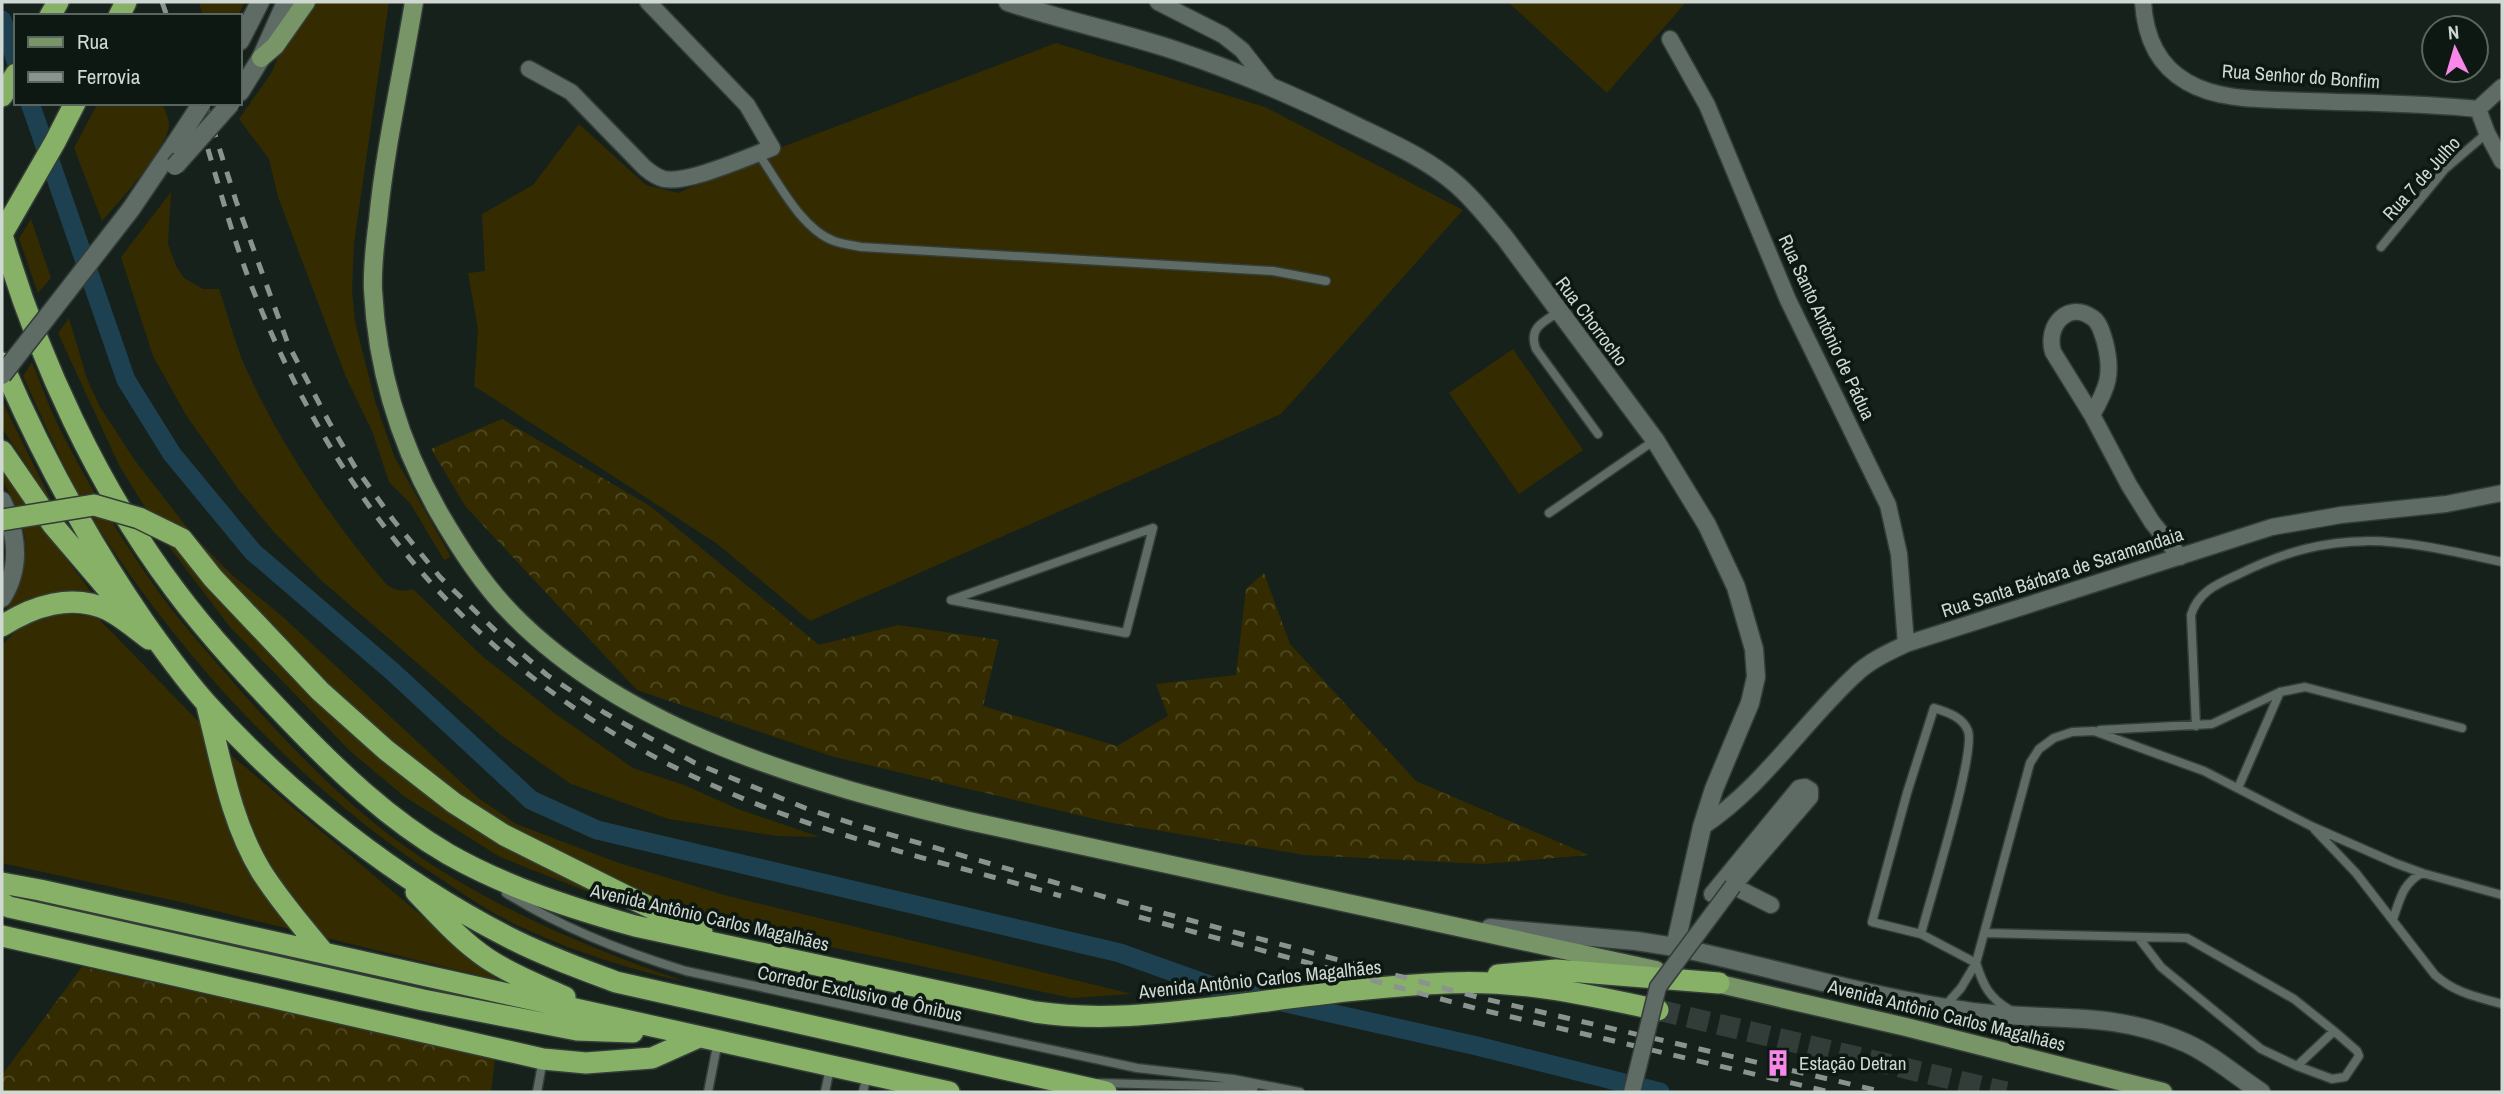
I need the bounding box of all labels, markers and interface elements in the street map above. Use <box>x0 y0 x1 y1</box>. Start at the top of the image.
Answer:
legend <box>14 14 242 105</box>
north arrow <box>2420 14 2490 84</box>
text: N <box>2447 19 2460 46</box>
text: Rua <box>77 27 109 56</box>
street label: Rua Senhor do Bonfim <box>2221 58 2381 94</box>
text: Ferrovia <box>77 62 141 91</box>
street label: Rua 7 de Julho <box>2376 130 2466 226</box>
street label: Rua Santo Antônio de Pádua <box>1773 230 1882 424</box>
street label: Rua Chorrocho <box>1550 271 1634 371</box>
street label: Rua Santa Bárbara de Saramandaia <box>1938 520 2187 623</box>
street label: Avenida Antônio Carlos Magalhães <box>587 877 832 957</box>
street label: Avenida Antônio Carlos Magalhães <box>1136 953 1383 1005</box>
street label: Corredor Exclusivo de Ônibus <box>755 959 965 1027</box>
street label: Avenida Antônio Carlos Magalhães <box>1825 973 2069 1057</box>
building icon: Estação Detran <box>1763 1048 1793 1078</box>
place label: Estação Detran <box>1799 1050 1906 1076</box>

